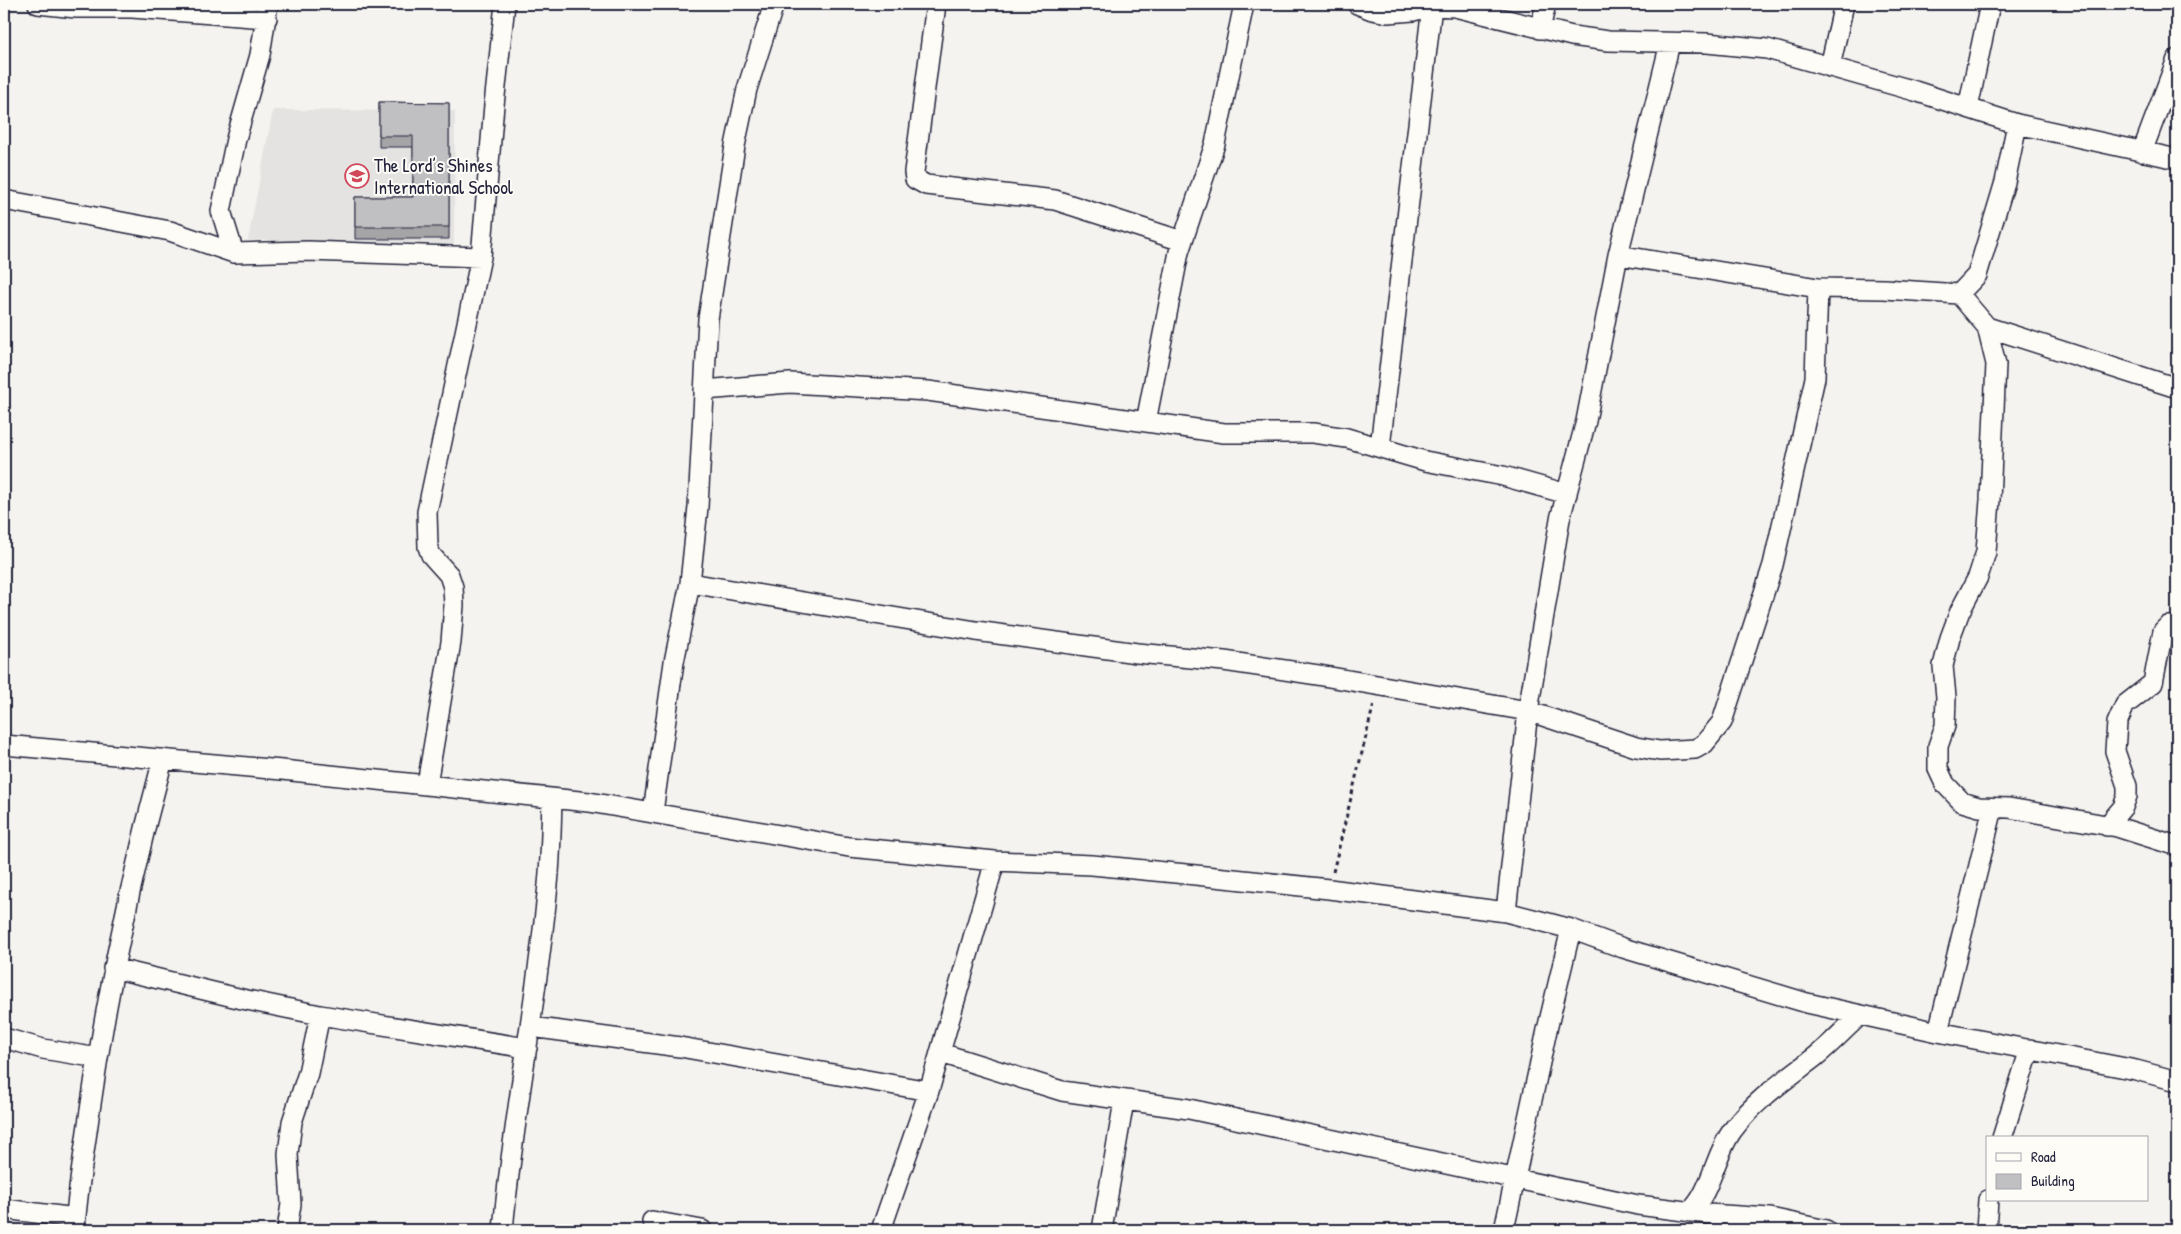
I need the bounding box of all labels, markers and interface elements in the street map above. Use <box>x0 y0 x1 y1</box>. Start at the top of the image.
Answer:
place label: The Lord’s Shines International School <box>374 152 514 200</box>
school or university icon: The Lord’s Shines International School <box>344 163 370 189</box>
legend <box>1986 1136 2148 1202</box>
text: Road <box>2031 1146 2056 1167</box>
text: Building <box>2031 1170 2075 1191</box>

